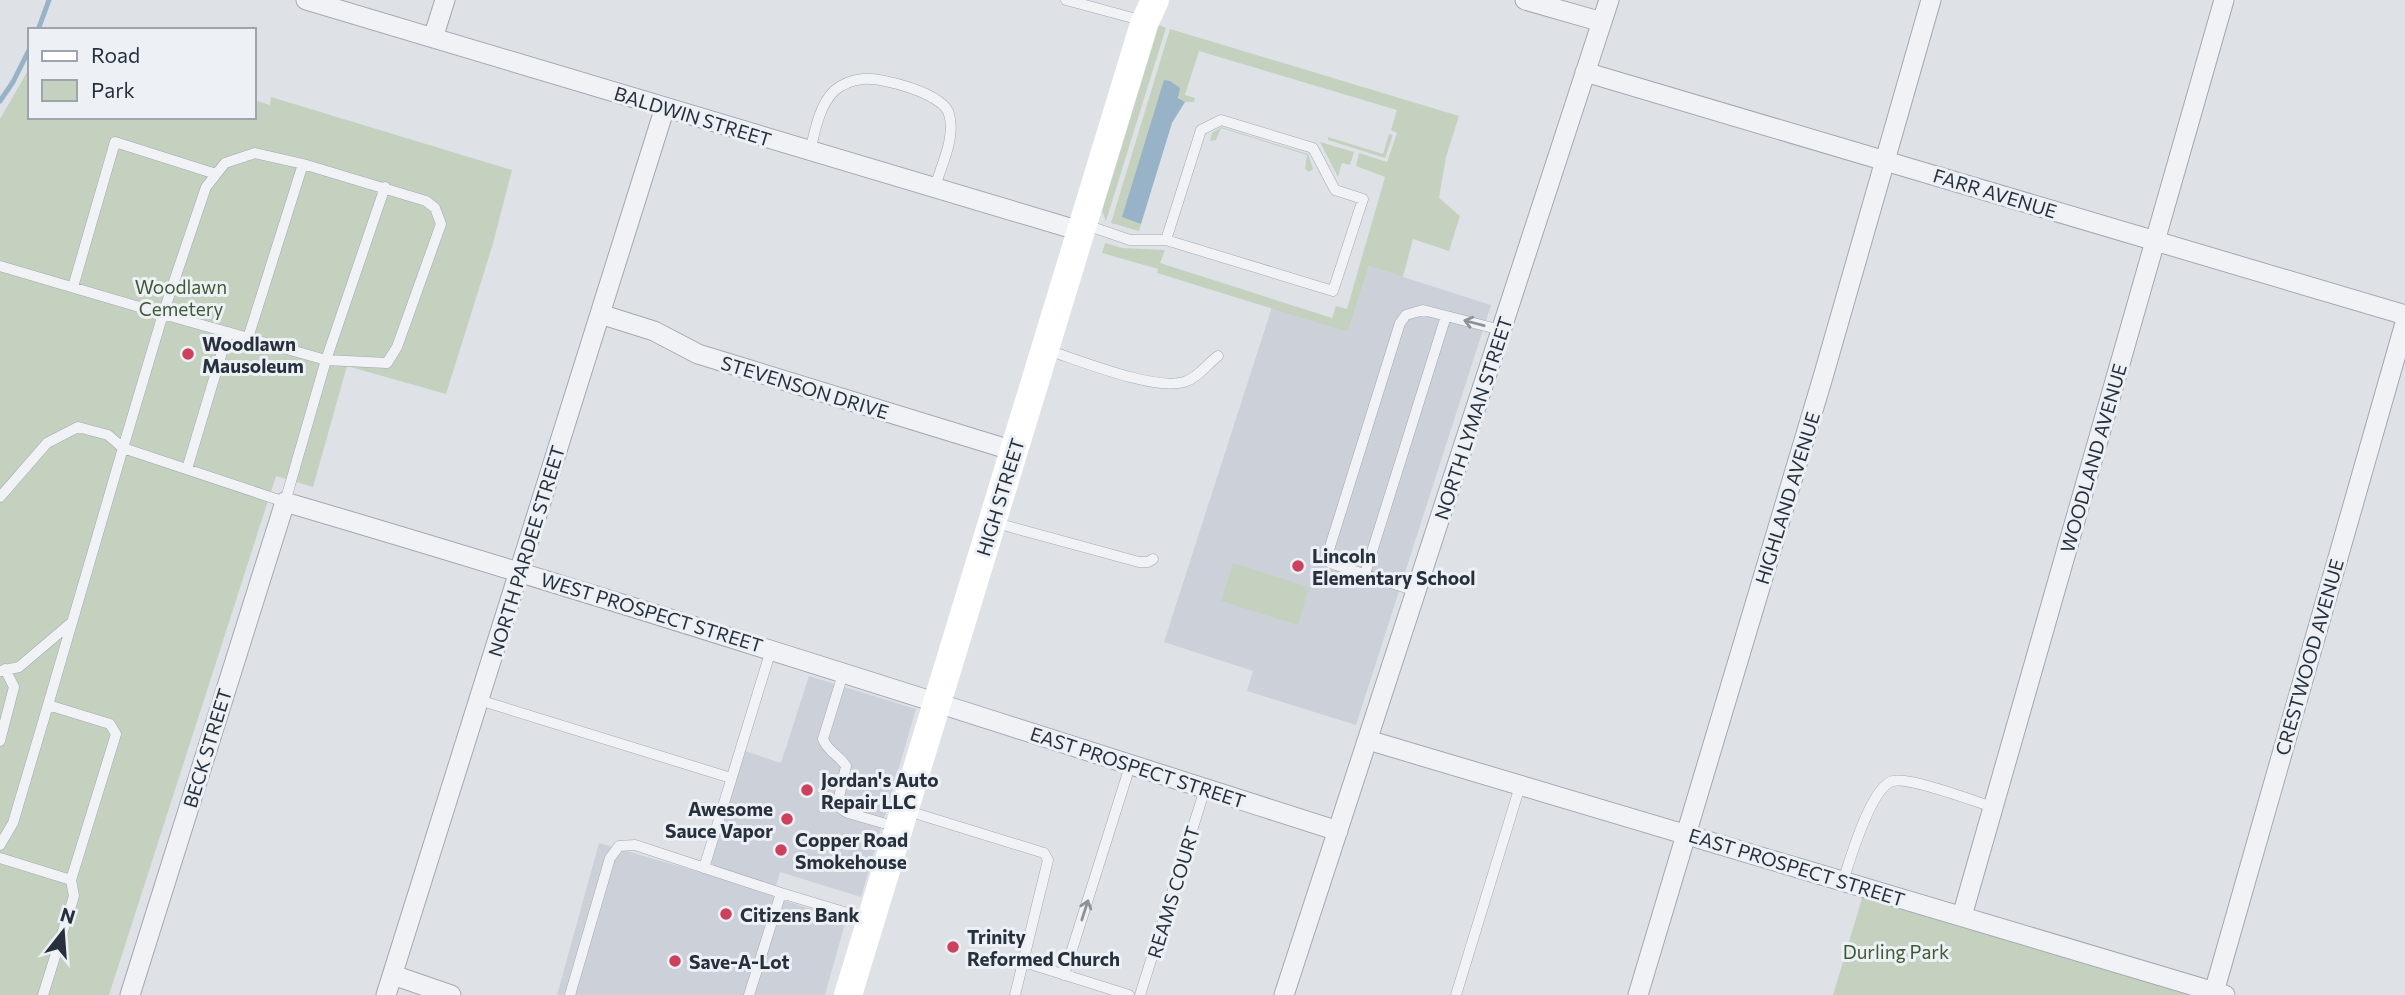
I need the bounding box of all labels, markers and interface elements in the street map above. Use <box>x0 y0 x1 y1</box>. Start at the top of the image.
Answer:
legend <box>28 28 256 119</box>
text: Road <box>91 42 140 67</box>
text: Park <box>91 77 135 102</box>
street label: BALDWIN STREET <box>612 81 774 151</box>
street label: FARR AVENUE <box>1930 163 2060 223</box>
park label: Woodlawn Cemetery <box>135 275 227 320</box>
street label: NORTH LYMAN STREET <box>1429 314 1517 522</box>
one-way arrow <box>1463 316 1486 329</box>
place label: Woodlawn Mausoleum <box>202 332 304 377</box>
marker: Woodlawn Mausoleum <box>180 346 196 362</box>
street label: STEVENSON DRIVE <box>718 351 892 423</box>
street label: WOODLAND AVENUE <box>2055 361 2131 555</box>
street label: HIGHLAND AVENUE <box>1750 409 1824 587</box>
street label: HIGH STREET <box>971 435 1029 559</box>
street label: NORTH PARDEE STREET <box>483 443 569 659</box>
place label: Lincoln Elementary School <box>1312 544 1476 589</box>
street label: CRESTWOOD AVENUE <box>2270 556 2348 758</box>
marker: Lincoln Elementary School <box>1290 558 1306 574</box>
street label: WEST PROSPECT STREET <box>538 567 766 657</box>
street label: BECK STREET <box>178 686 236 810</box>
street label: EAST PROSPECT STREET <box>1028 721 1248 813</box>
place label: Jordan's Auto Repair LLC <box>821 768 939 813</box>
marker: Jordan's Auto Repair LLC <box>799 782 815 798</box>
place label: Awesome Sauce Vapor <box>665 797 773 842</box>
marker: Awesome Sauce Vapor <box>779 811 795 827</box>
street label: REAMS COURT <box>1142 823 1204 961</box>
street label: EAST PROSPECT STREET <box>1686 823 1908 911</box>
place label: Copper Road Smokehouse <box>795 828 908 873</box>
marker: Copper Road Smokehouse <box>773 842 789 858</box>
north arrow <box>28 897 98 967</box>
one-way arrow <box>1080 899 1093 921</box>
text: N <box>58 902 78 928</box>
place label: Citizens Bank <box>740 903 859 926</box>
marker: Citizens Bank <box>718 906 734 922</box>
place label: Trinity Reformed Church <box>967 925 1120 970</box>
marker: Trinity Reformed Church <box>945 939 961 955</box>
park label: Durling Park <box>1843 940 1949 963</box>
place label: Save-A-Lot <box>689 950 790 973</box>
marker: Save-A-Lot <box>667 953 683 969</box>

